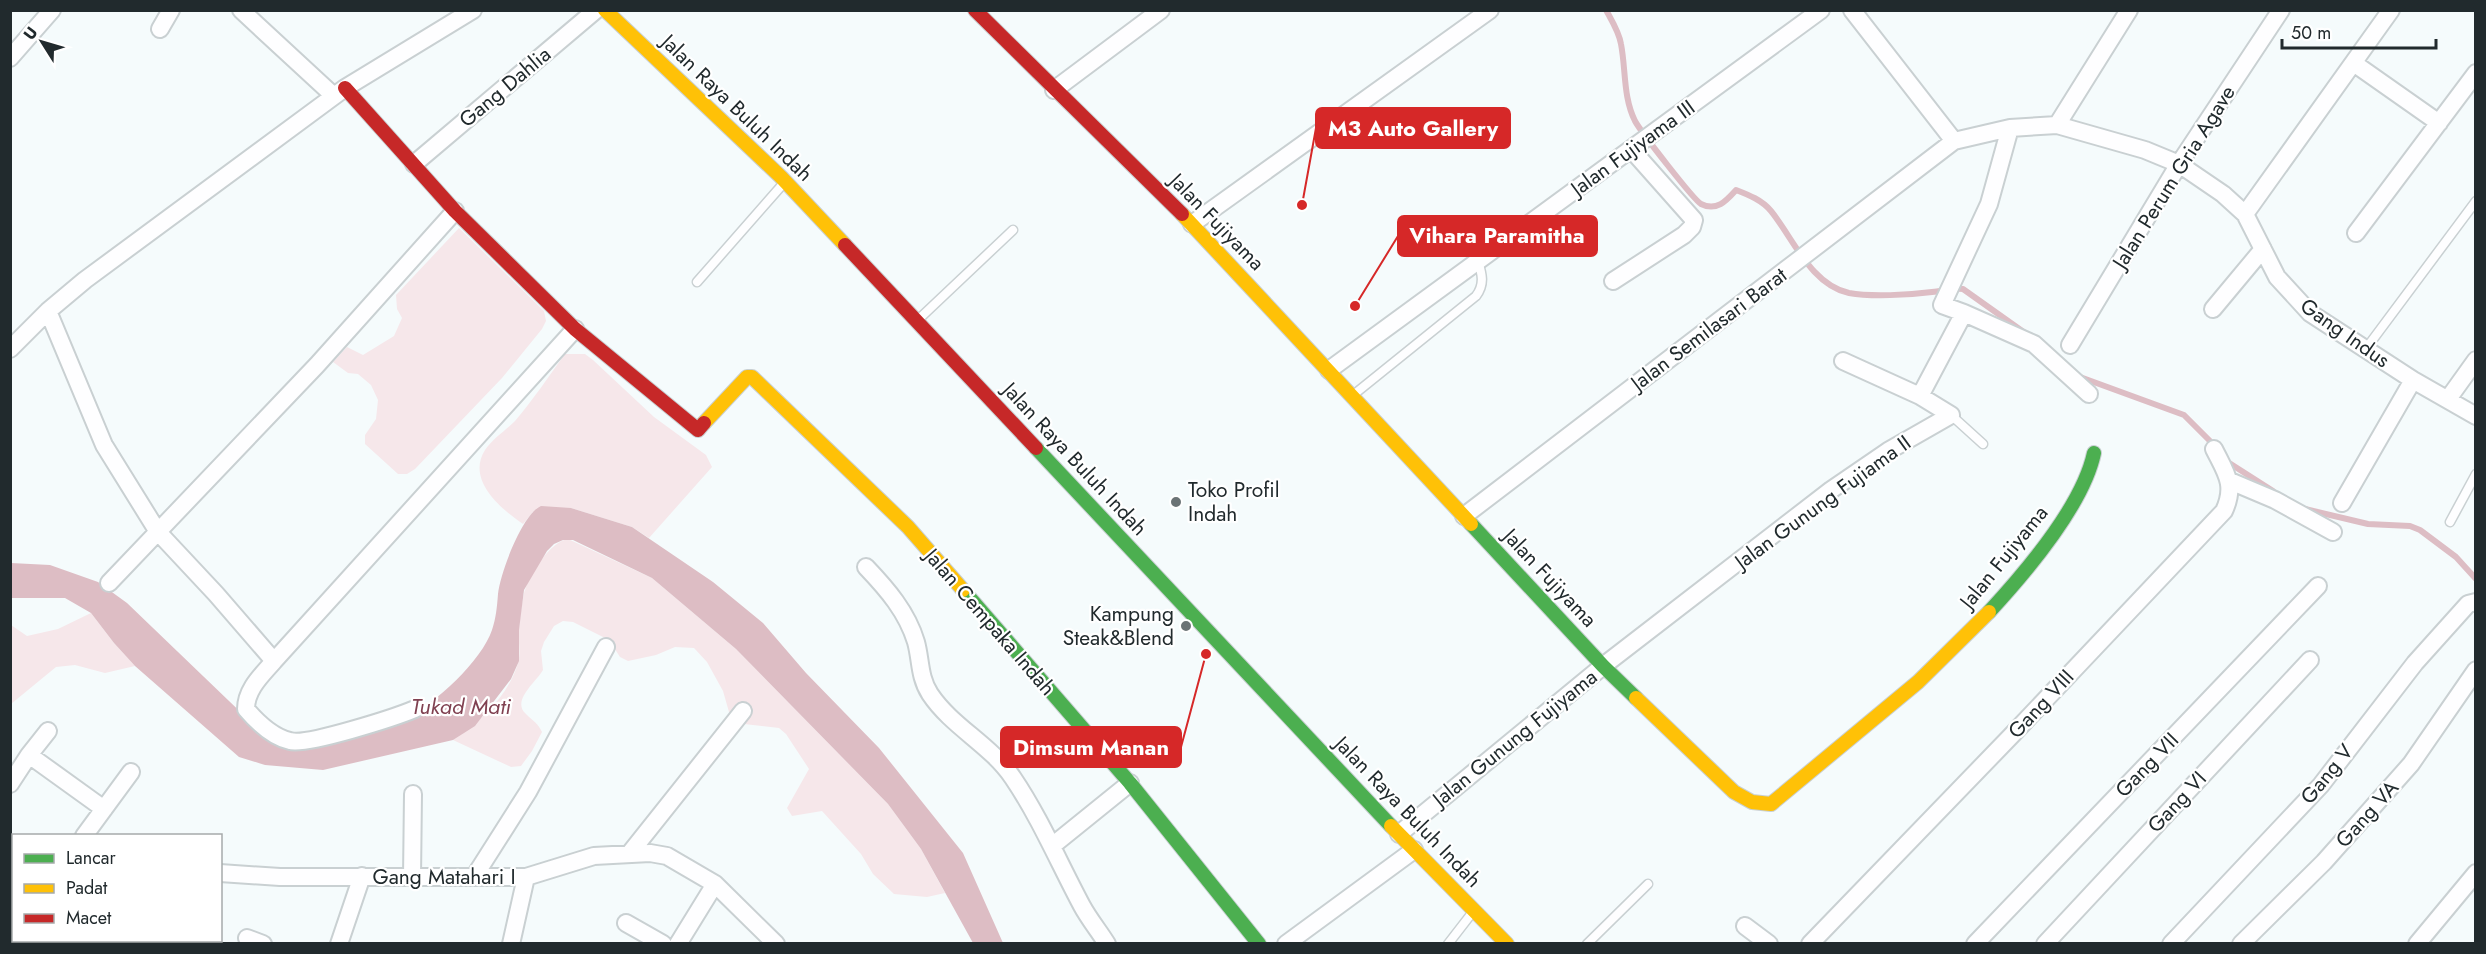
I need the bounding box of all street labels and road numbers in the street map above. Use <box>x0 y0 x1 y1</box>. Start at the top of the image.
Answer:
street label: Jalan Raya Buluh Indah <box>652 26 819 188</box>
street label: Gang Dahlia <box>453 40 557 134</box>
street label: Jalan Perum Gria Agave <box>2104 79 2243 277</box>
street label: Jalan Fujiyama III <box>1562 93 1701 205</box>
street label: Jalan Fujiyama <box>1161 164 1271 277</box>
street label: Jalan Semilasari Barat <box>1622 260 1793 399</box>
street label: Gang Indus <box>2294 291 2396 375</box>
street label: Jalan Raya Buluh Indah <box>994 373 1154 542</box>
street label: Jalan Gunung Fujiama II <box>1726 428 1917 578</box>
street label: Jalan Fujiyama <box>1951 499 2055 617</box>
street label: Jalan Fujiyama <box>1494 520 1604 634</box>
street label: Jalan Cempaka Indah <box>916 540 1062 702</box>
street label: Jalan Gunung Fujiyama <box>1424 662 1604 816</box>
street label: Gang VIII <box>2001 663 2081 745</box>
street label: Jalan Raya Buluh Indah <box>1326 727 1488 894</box>
street label: Gang VII <box>2110 728 2184 802</box>
street label: Gang V <box>2293 737 2361 810</box>
street label: Gang VI <box>2142 766 2212 838</box>
street label: Gang VA <box>2329 774 2405 854</box>
street label: Gang Matahari I <box>372 862 516 892</box>

